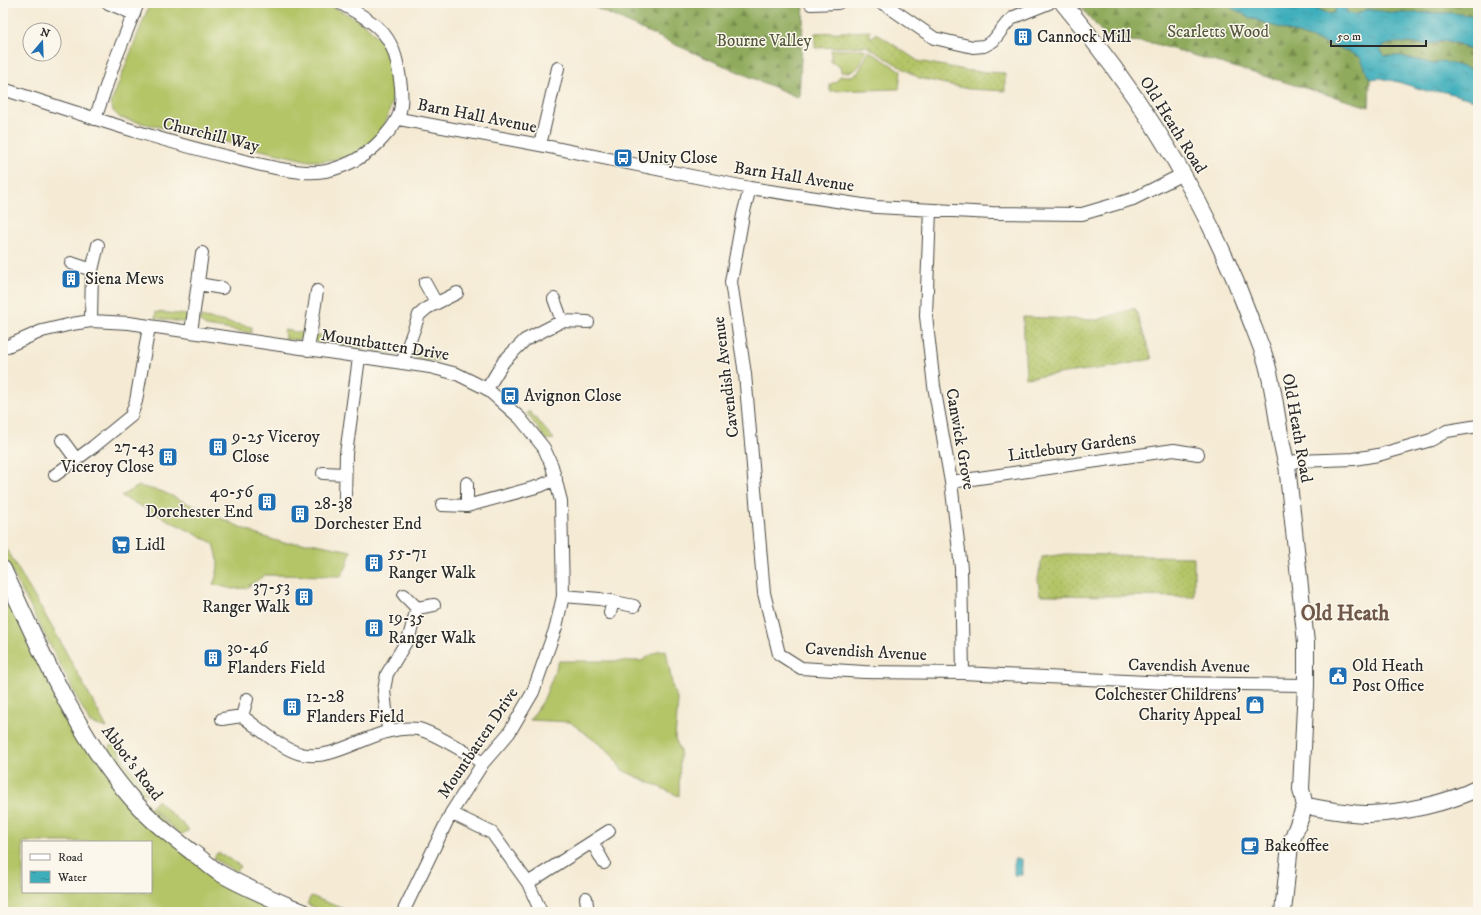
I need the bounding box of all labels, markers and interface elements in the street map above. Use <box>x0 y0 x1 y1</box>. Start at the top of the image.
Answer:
park label: Scarletts Wood <box>1167 21 1269 43</box>
north arrow <box>22 22 62 62</box>
scale bar <box>1331 22 1426 48</box>
text: N <box>38 25 51 42</box>
building icon: Cannock Mill <box>1012 26 1034 48</box>
place label: Cannock Mill <box>1037 26 1131 48</box>
text: 50 m <box>1337 29 1361 44</box>
park label: Bourne Valley <box>716 30 813 52</box>
street label: Old Heath Road <box>1134 72 1212 178</box>
street label: Barn Hall Avenue <box>415 94 539 138</box>
street label: Churchill Way <box>160 112 263 158</box>
bus stop icon: Unity Close <box>612 147 634 169</box>
place label: Unity Close <box>637 147 717 169</box>
street label: Barn Hall Avenue <box>732 157 856 197</box>
building icon: Siena Mews <box>60 268 82 290</box>
place label: Siena Mews <box>85 268 164 290</box>
street label: Cavendish Avenue <box>708 315 744 439</box>
street label: Mountbatten Drive <box>319 324 451 366</box>
street label: Old Heath Road <box>1277 372 1318 485</box>
bus stop icon: Avignon Close <box>499 385 521 407</box>
place label: Avignon Close <box>524 385 622 407</box>
street label: Canwick Grove <box>940 386 980 492</box>
place label: 9-25 Viceroy Close <box>231 426 321 468</box>
street label: Littlebury Gardens <box>1006 427 1138 467</box>
place label: 27-43 Viceroy Close <box>60 436 154 478</box>
building icon: 9-25 Viceroy Close <box>207 436 229 458</box>
building icon: 27-43 Viceroy Close <box>157 446 179 468</box>
place label: 40-56 Dorchester End <box>145 481 254 523</box>
building icon: 40-56 Dorchester End <box>256 491 278 513</box>
place label: 28-38 Dorchester End <box>314 493 422 535</box>
building icon: 28-38 Dorchester End <box>289 503 311 525</box>
supermarket icon: Lidl <box>110 534 132 556</box>
place label: Lidl <box>135 534 165 556</box>
place label: 55-71 Ranger Walk <box>388 542 477 584</box>
building icon: 55-71 Ranger Walk <box>363 552 385 574</box>
place label: 37-53 Ranger Walk <box>202 576 291 618</box>
building icon: 37-53 Ranger Walk <box>293 586 315 608</box>
district label: Old Heath <box>1301 601 1390 627</box>
place label: 19-35 Ranger Walk <box>388 607 477 649</box>
building icon: 19-35 Ranger Walk <box>363 617 385 639</box>
place label: 30-46 Flanders Field <box>227 637 326 679</box>
street label: Cavendish Avenue <box>805 638 927 666</box>
building icon: 30-46 Flanders Field <box>202 647 224 669</box>
street label: Cavendish Avenue <box>1128 654 1250 678</box>
place label: Old Heath Post Office <box>1352 655 1424 697</box>
public building icon: Old Heath Post Office <box>1327 665 1349 687</box>
street label: Mountbatten Drive <box>433 683 523 803</box>
place label: Colchester Childrens' Charity Appeal <box>1095 684 1241 726</box>
place label: 12-28 Flanders Field <box>306 686 405 728</box>
shop icon: Colchester Childrens' Charity Appeal <box>1244 694 1266 716</box>
building icon: 12-28 Flanders Field <box>281 696 303 718</box>
street label: Abbot's Road <box>96 721 168 806</box>
cafe icon: Bakeoffee <box>1239 835 1261 857</box>
place label: Bakeoffee <box>1264 835 1329 857</box>
legend <box>22 841 152 893</box>
text: Road <box>58 850 83 865</box>
text: Water <box>57 870 87 885</box>

